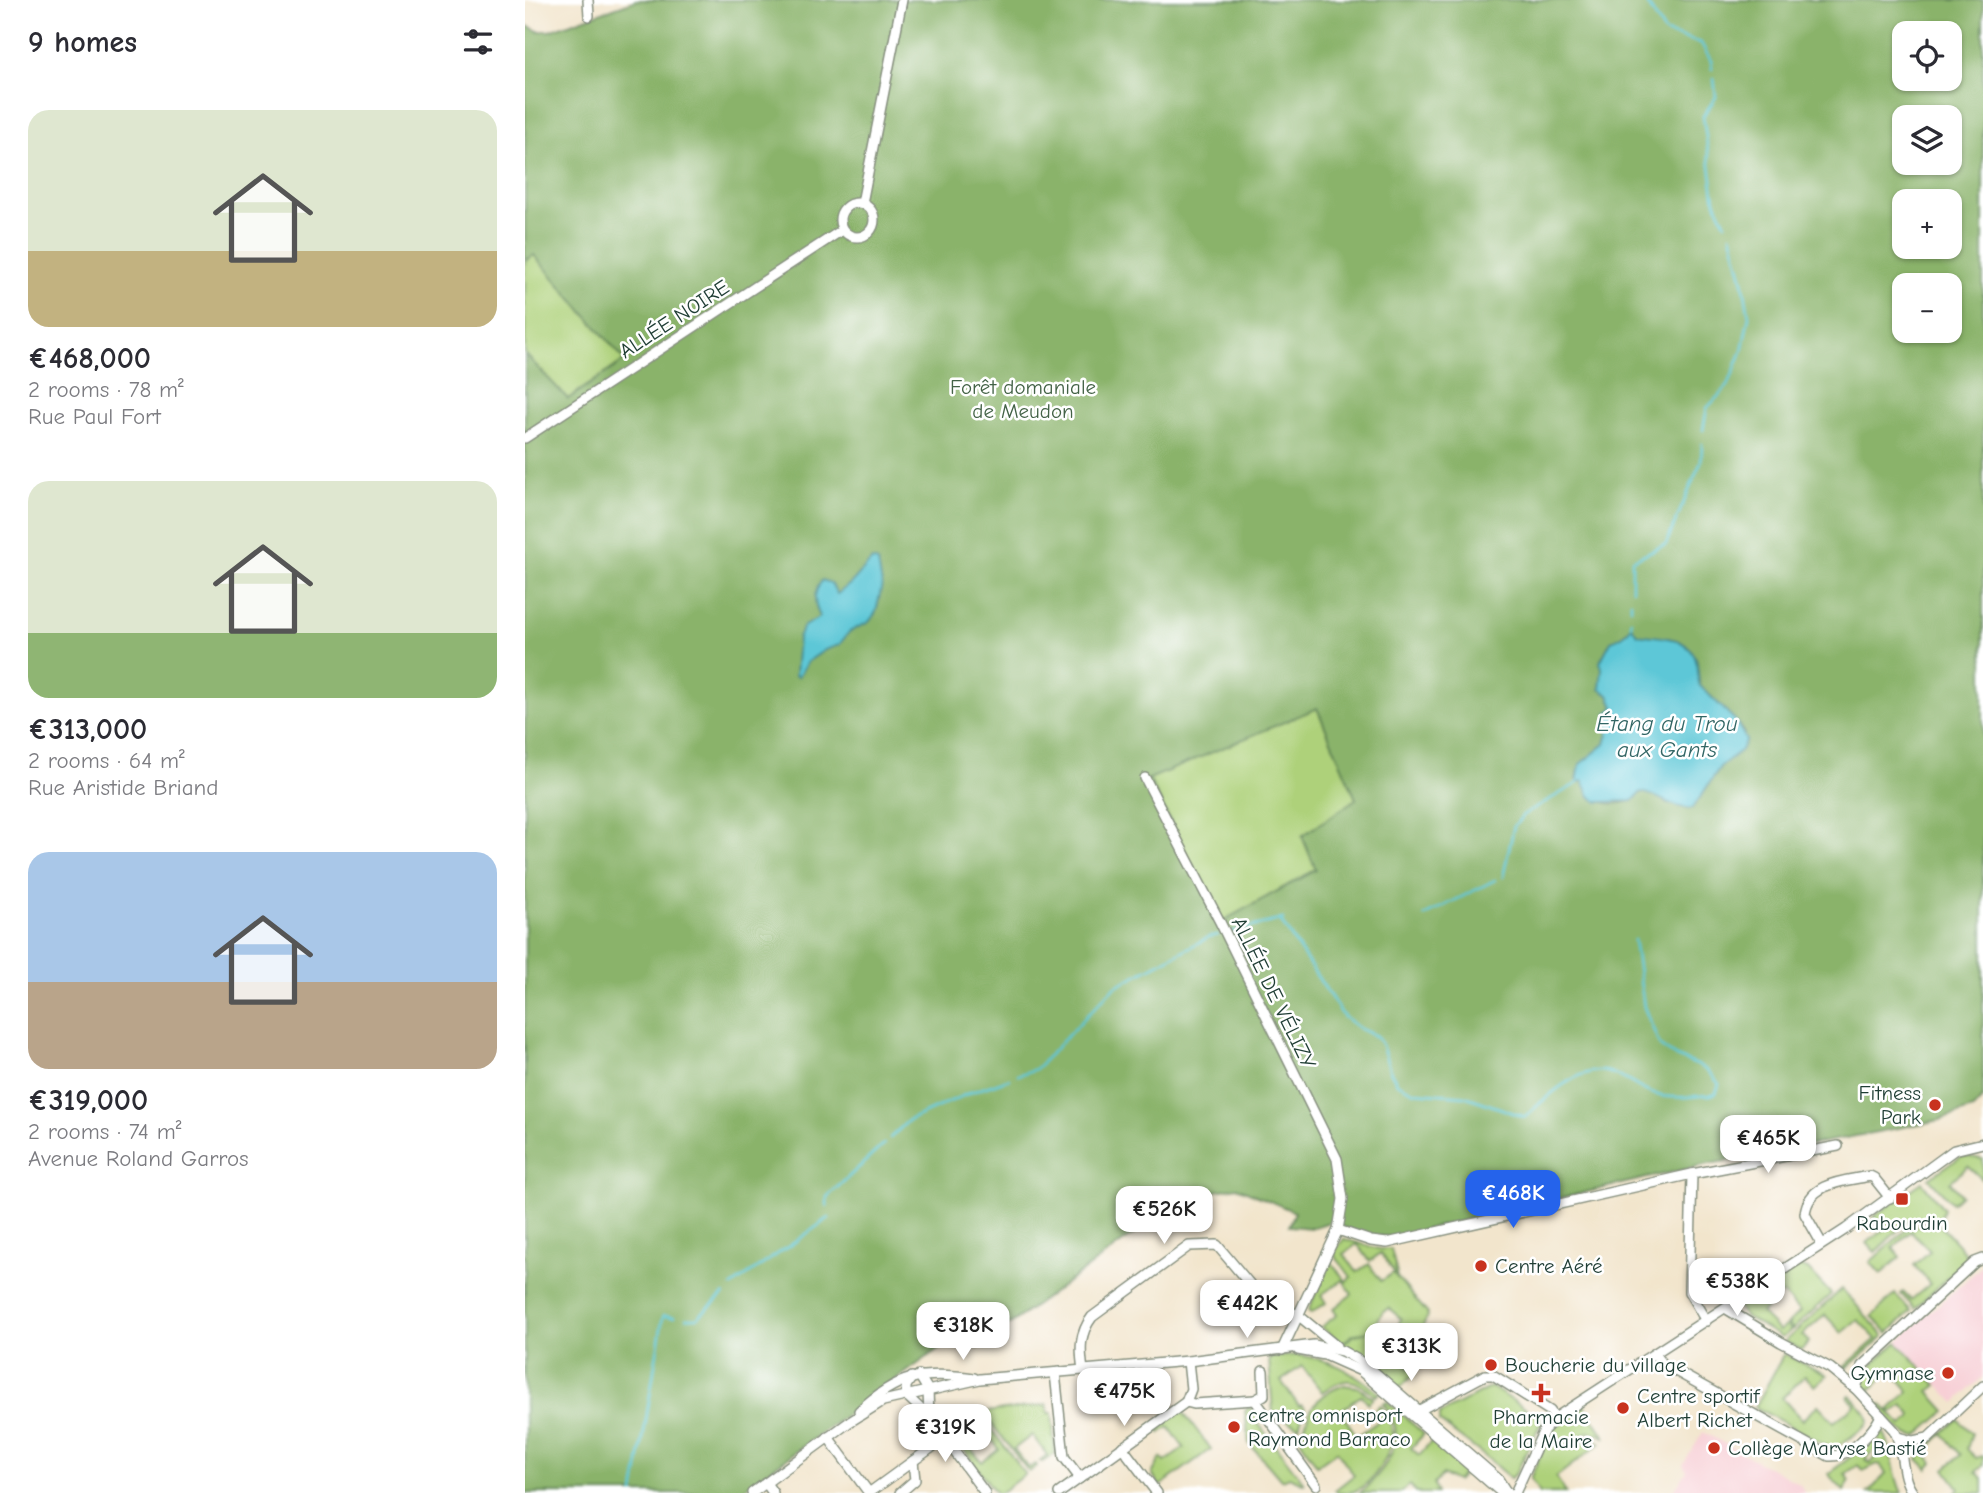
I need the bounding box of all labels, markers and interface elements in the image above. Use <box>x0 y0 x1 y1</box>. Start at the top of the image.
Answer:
map controls <box>1892 21 1962 343</box>
button: locate <box>1892 21 1962 91</box>
icon: filters <box>459 23 497 61</box>
text: 9 homes <box>28 25 137 60</box>
button: layers <box>1892 105 1962 175</box>
icon: home <box>200 155 326 281</box>
button: + <box>1892 189 1962 259</box>
button: − <box>1892 273 1962 343</box>
street label: ALLÉE NOIRE <box>615 275 733 363</box>
text: €468,000 <box>28 341 151 376</box>
park label: Forêt domaniale de Meudon <box>950 375 1096 423</box>
text: 2 rooms · 78 m² <box>28 376 184 403</box>
text: Rue Paul Fort <box>28 403 161 430</box>
icon: home <box>200 526 326 652</box>
water label: Étang du Trou aux Gants <box>1596 710 1738 763</box>
text: €313,000 <box>28 712 147 747</box>
text: 2 rooms · 64 m² <box>28 747 185 774</box>
text: Rue Aristide Briand <box>28 774 219 801</box>
icon: home <box>200 897 326 1023</box>
street label: ALLÉE DE VÉLIZY <box>1227 913 1321 1073</box>
place label: Fitness Park <box>1859 1081 1921 1129</box>
text: €319,000 <box>28 1083 148 1118</box>
marker: Fitness Park <box>1927 1097 1943 1113</box>
pin: €465K <box>1719 1116 1817 1175</box>
text: 2 rooms · 74 m² <box>28 1118 181 1145</box>
text: €465K <box>1736 1124 1800 1151</box>
text: Avenue Roland Garros <box>28 1145 249 1172</box>
pin: €468K <box>1464 1170 1562 1230</box>
text: €468K <box>1481 1179 1545 1206</box>
pin: €526K <box>1115 1186 1213 1246</box>
marker: Rabourdin <box>1894 1191 1910 1207</box>
text: €526K <box>1132 1195 1196 1222</box>
place label: Rabourdin <box>1856 1211 1948 1235</box>
place label: Centre Aéré <box>1495 1254 1602 1278</box>
marker: Centre Aéré <box>1473 1258 1489 1274</box>
pin: €538K <box>1688 1258 1786 1318</box>
text: €538K <box>1705 1267 1769 1294</box>
pin: €442K <box>1198 1280 1296 1340</box>
text: €442K <box>1216 1289 1278 1316</box>
pin: €318K <box>914 1302 1012 1362</box>
text: €318K <box>933 1311 993 1338</box>
pin: €313K <box>1362 1324 1460 1383</box>
text: €313K <box>1381 1332 1441 1359</box>
place label: Boucherie du village <box>1505 1353 1687 1377</box>
marker: Boucherie du village <box>1483 1357 1499 1373</box>
place label: Gymnase <box>1851 1361 1934 1385</box>
marker: Gymnase <box>1940 1365 1956 1381</box>
pin: €475K <box>1075 1368 1173 1428</box>
text: €475K <box>1093 1377 1155 1404</box>
place label: Centre sportif Albert Richet <box>1637 1384 1761 1432</box>
marker: Pharmacie de la Maire <box>1533 1385 1549 1401</box>
marker: Centre sportif Albert Richet <box>1615 1400 1631 1416</box>
place label: centre omnisport Raymond Barraco <box>1248 1403 1411 1451</box>
pin: €319K <box>896 1404 994 1464</box>
place label: Pharmacie de la Maire <box>1490 1405 1592 1453</box>
text: €319K <box>914 1413 976 1440</box>
marker: centre omnisport Raymond Barraco <box>1226 1419 1242 1435</box>
place label: Collège Maryse Bastié <box>1728 1436 1927 1460</box>
marker: Collège Maryse Bastié <box>1706 1440 1722 1456</box>

